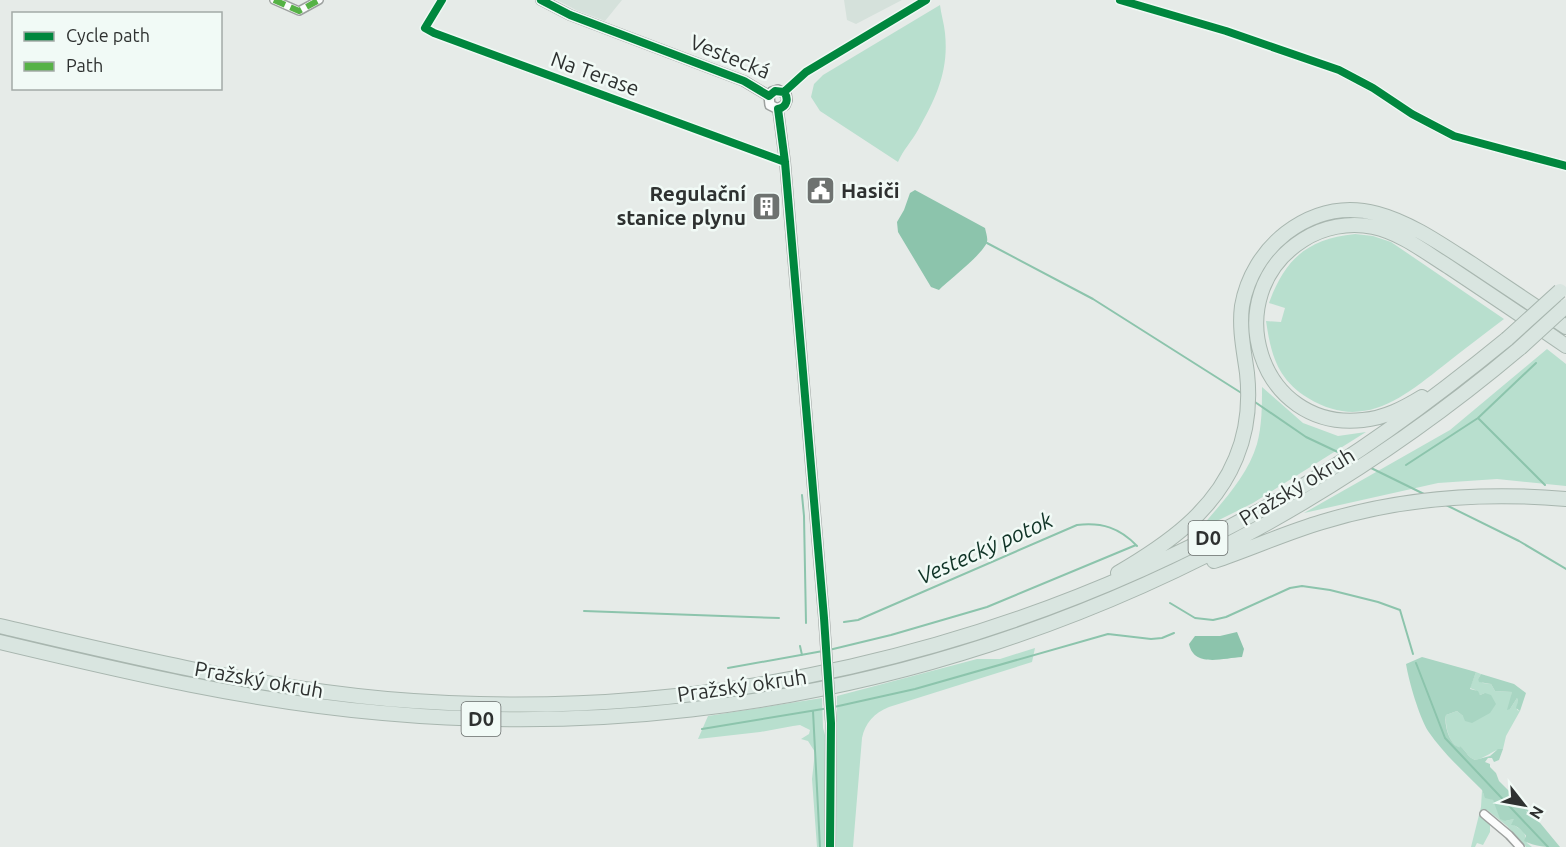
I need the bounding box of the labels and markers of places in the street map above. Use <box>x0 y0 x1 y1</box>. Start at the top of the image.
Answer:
public building icon: Hasiči <box>804 175 836 207</box>
place label: Hasiči <box>841 178 900 202</box>
place label: Regulační stanice plynu <box>616 181 746 229</box>
building icon: Regulační stanice plynu <box>751 190 783 222</box>

